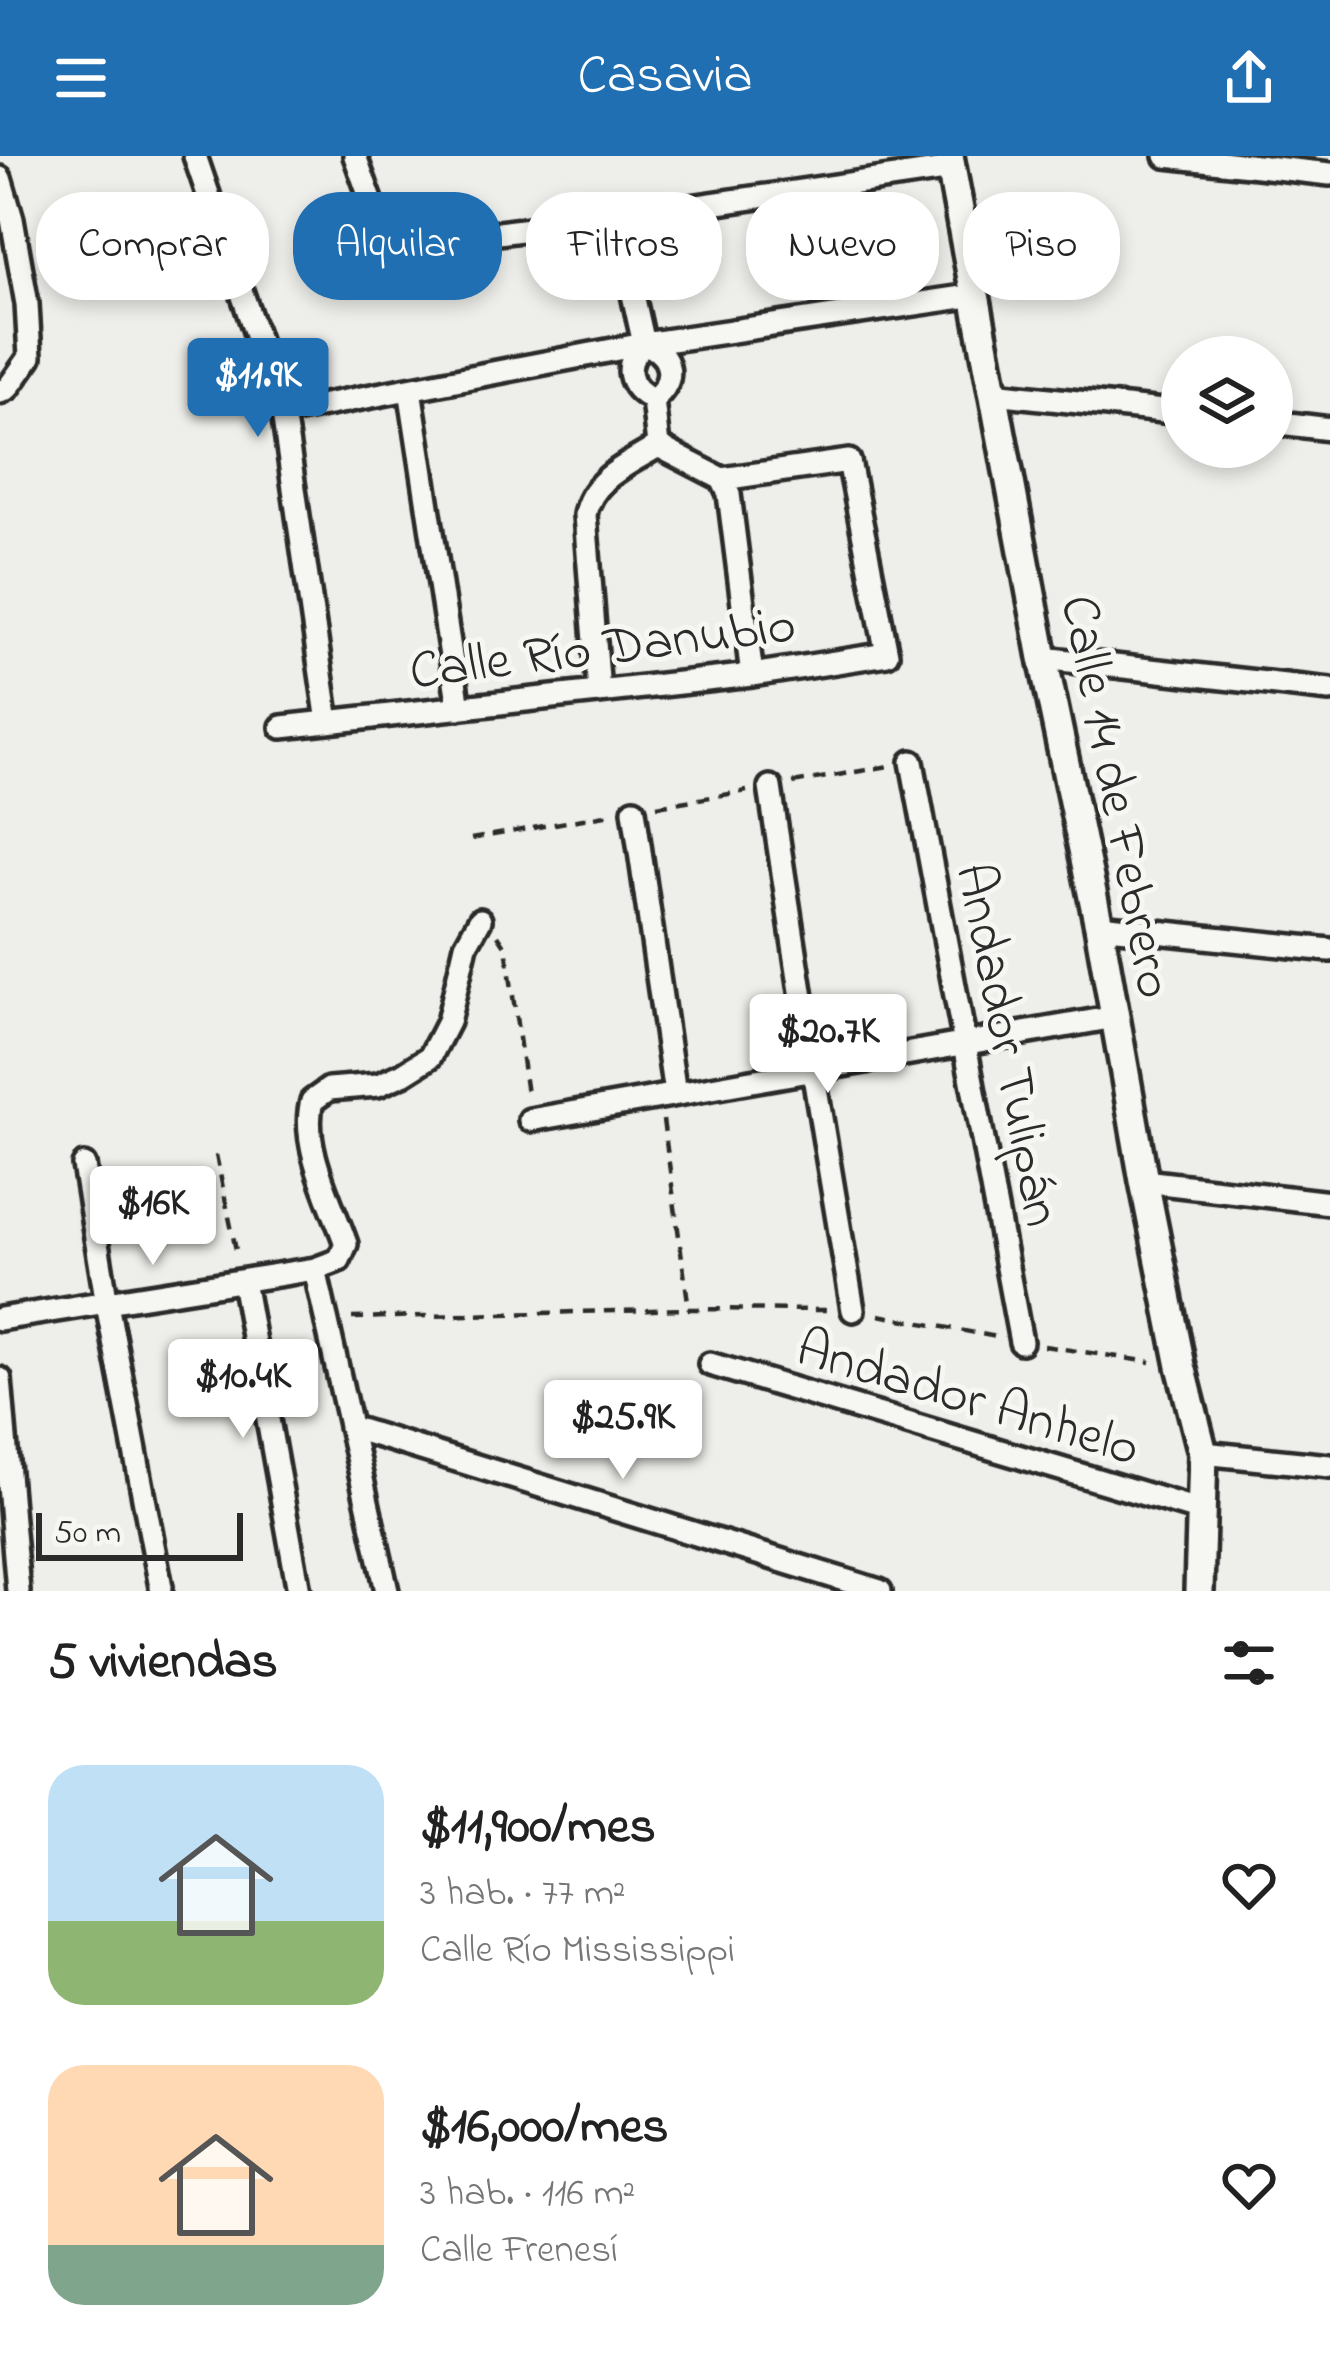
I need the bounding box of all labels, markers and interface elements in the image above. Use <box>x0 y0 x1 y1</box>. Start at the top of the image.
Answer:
text: Casavia <box>577 39 753 117</box>
icon: menu <box>48 45 114 111</box>
icon: share <box>1216 45 1282 111</box>
chip: Comprar <box>36 192 269 300</box>
chip: Alquilar <box>293 192 502 300</box>
chip: Filtros <box>526 192 722 300</box>
chip: Nuevo <box>746 192 939 300</box>
chip: Piso <box>963 192 1120 300</box>
map controls <box>1161 336 1293 468</box>
button: layers <box>1161 336 1293 468</box>
pin: $11.9K <box>160 338 356 440</box>
text: $11.9K <box>214 348 302 405</box>
street label: Calle Río Danubio <box>405 589 800 713</box>
street label: Calle 14 de Febrero <box>1037 589 1191 1005</box>
street label: Andador Tulipán <box>932 857 1079 1234</box>
pin: $20.7K <box>730 994 926 1096</box>
text: $20.7K <box>777 1004 879 1061</box>
pin: $16K <box>82 1166 224 1268</box>
text: $16K <box>117 1176 189 1233</box>
street label: Andador Anhelo <box>786 1312 1148 1490</box>
pin: $10.4K <box>145 1339 341 1441</box>
text: $10.4K <box>195 1349 291 1406</box>
pin: $25.9K <box>525 1380 721 1482</box>
text: $25.9K <box>571 1390 675 1447</box>
scale bar <box>36 1507 243 1560</box>
text: 50 m <box>54 1510 121 1558</box>
text: 5 viviendas <box>48 1626 278 1701</box>
icon: filters <box>1216 1630 1282 1696</box>
text: $11,900/mes <box>420 1791 656 1866</box>
icon: home <box>144 1813 288 1957</box>
icon: heart <box>1216 1852 1282 1918</box>
text: 3 hab. · 77 m² <box>420 1866 626 1923</box>
text: Calle Río Mississippi <box>420 1923 735 1980</box>
text: $16,000/mes <box>420 2091 669 2166</box>
icon: home <box>144 2113 288 2257</box>
icon: heart <box>1216 2152 1282 2218</box>
text: 3 hab. · 116 m² <box>420 2166 635 2223</box>
text: Calle Frenesí <box>420 2223 618 2280</box>

